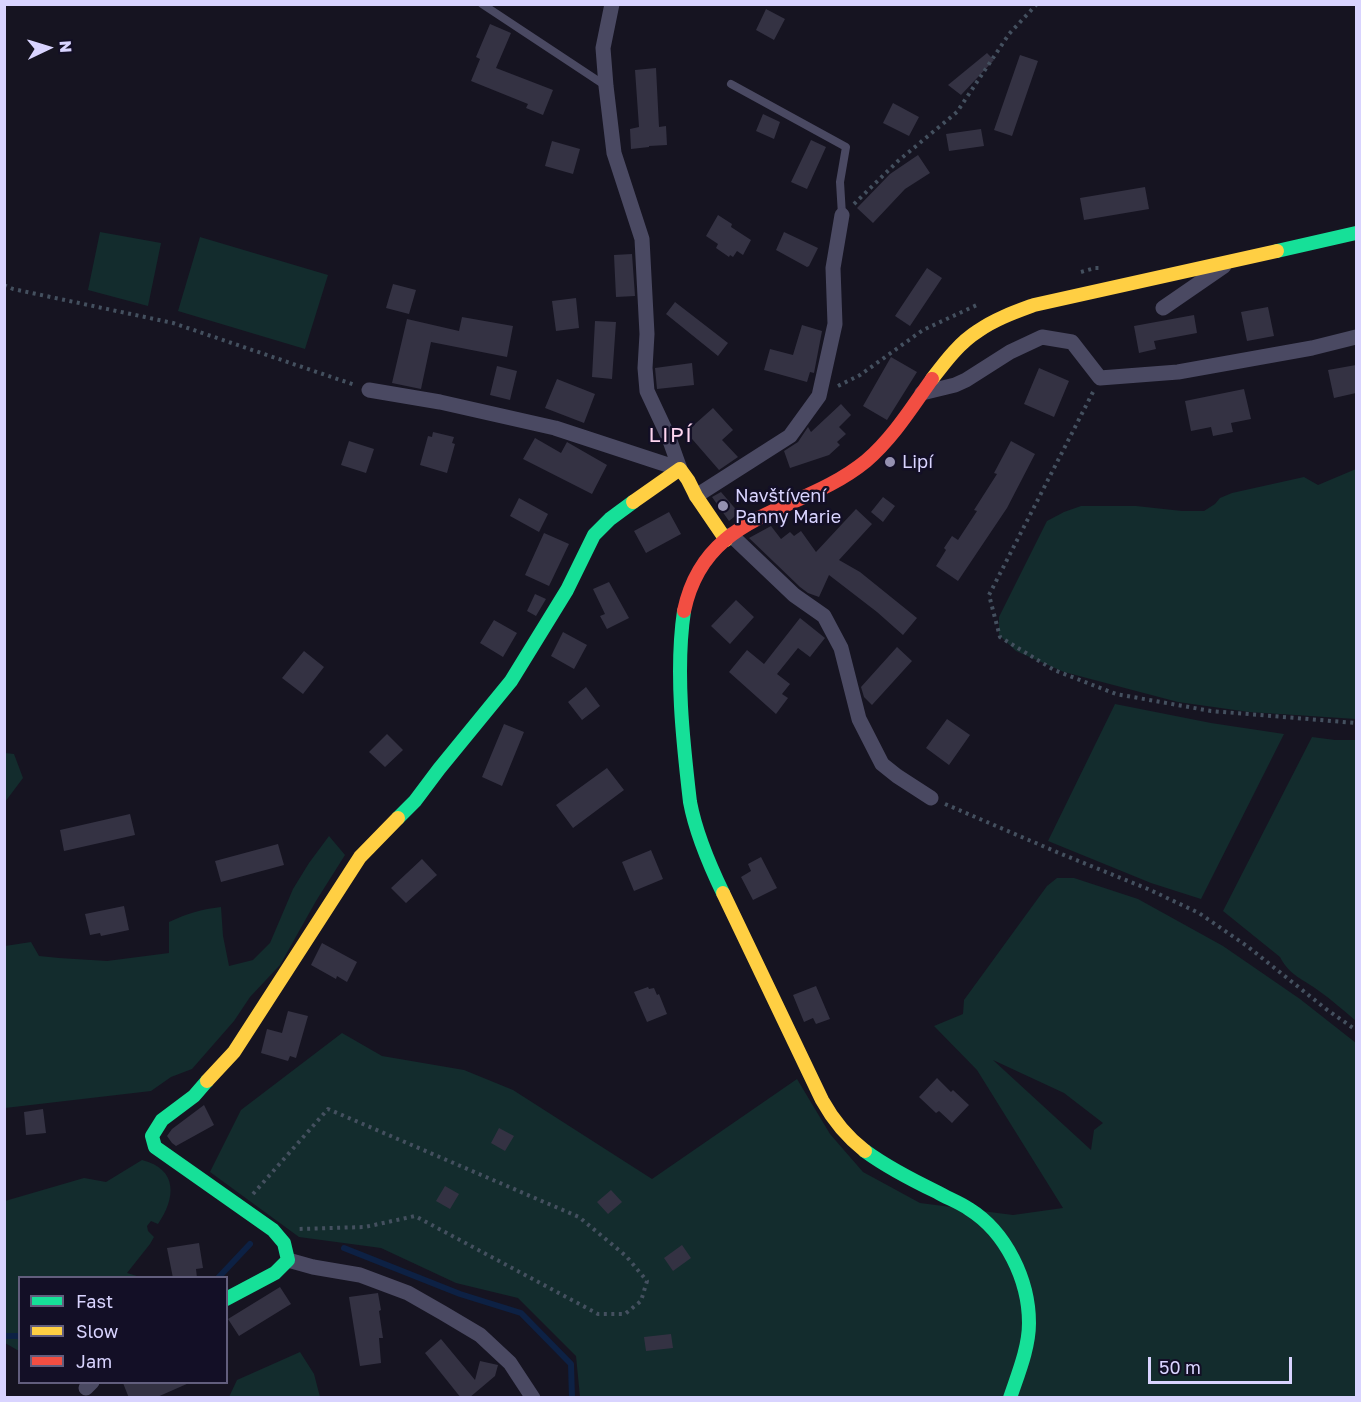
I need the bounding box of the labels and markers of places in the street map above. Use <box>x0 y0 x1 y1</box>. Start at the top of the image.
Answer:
place label: Lipí <box>902 451 933 473</box>
marker: Lipí <box>883 455 897 469</box>
place label: Navštívení Panny Marie <box>735 485 841 528</box>
marker: Navštívení Panny Marie <box>716 499 730 513</box>

